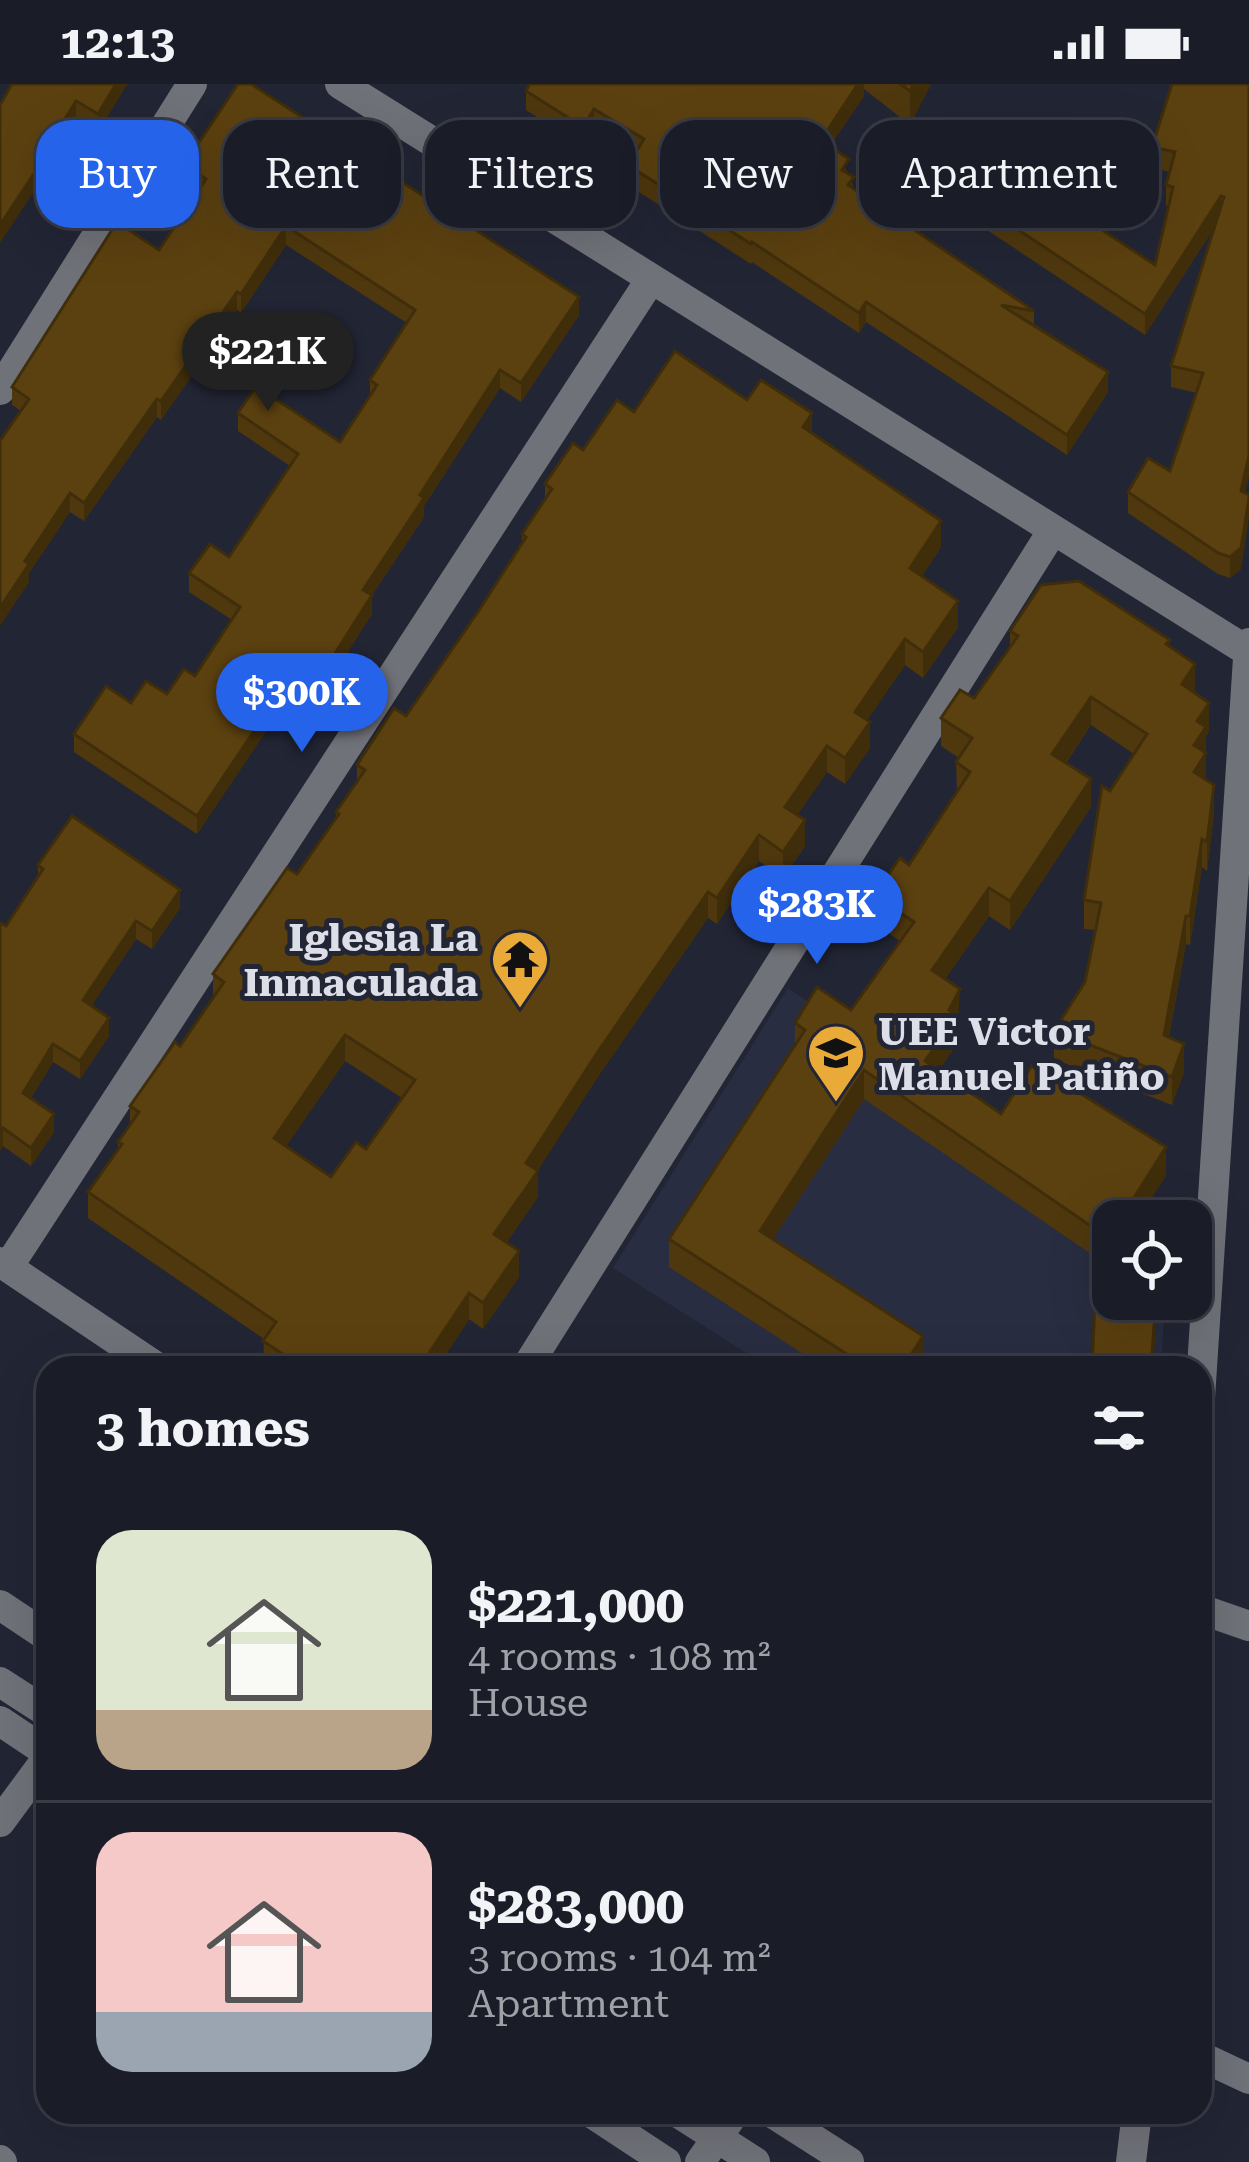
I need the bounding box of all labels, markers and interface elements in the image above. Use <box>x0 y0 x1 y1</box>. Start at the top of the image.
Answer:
text: 12:13 <box>60 16 175 69</box>
chip: Buy <box>36 120 199 228</box>
chip: Rent <box>223 120 401 228</box>
chip: Filters <box>425 120 636 228</box>
chip: New <box>660 120 835 228</box>
chip: Apartment <box>859 120 1159 228</box>
pin: $221K <box>184 312 352 414</box>
text: $221K <box>209 328 327 374</box>
pin: $300K <box>218 653 386 755</box>
text: $300K <box>243 669 361 715</box>
pin: $283K <box>733 865 901 967</box>
text: $283K <box>758 881 876 927</box>
place label: Iglesia La Inmaculada <box>243 915 478 1006</box>
temple icon: Iglesia La Inmaculada <box>489 928 551 1010</box>
place label: UEE Victor Manuel Patiño <box>878 1009 1165 1100</box>
school or university icon: UEE Victor Manuel Patiño <box>805 1022 867 1104</box>
map controls <box>1092 1200 1212 1320</box>
button: locate <box>1092 1200 1212 1320</box>
icon: filters <box>1086 1395 1152 1461</box>
text: 3 homes <box>96 1399 310 1458</box>
text: $221,000 <box>468 1575 684 1634</box>
icon: home <box>192 1578 336 1722</box>
text: 4 rooms · 108 m² <box>468 1634 771 1680</box>
text: House <box>468 1680 588 1726</box>
text: $283,000 <box>468 1876 684 1935</box>
icon: home <box>192 1880 336 2024</box>
text: 3 rooms · 104 m² <box>468 1935 771 1981</box>
text: Apartment <box>468 1981 669 2027</box>

